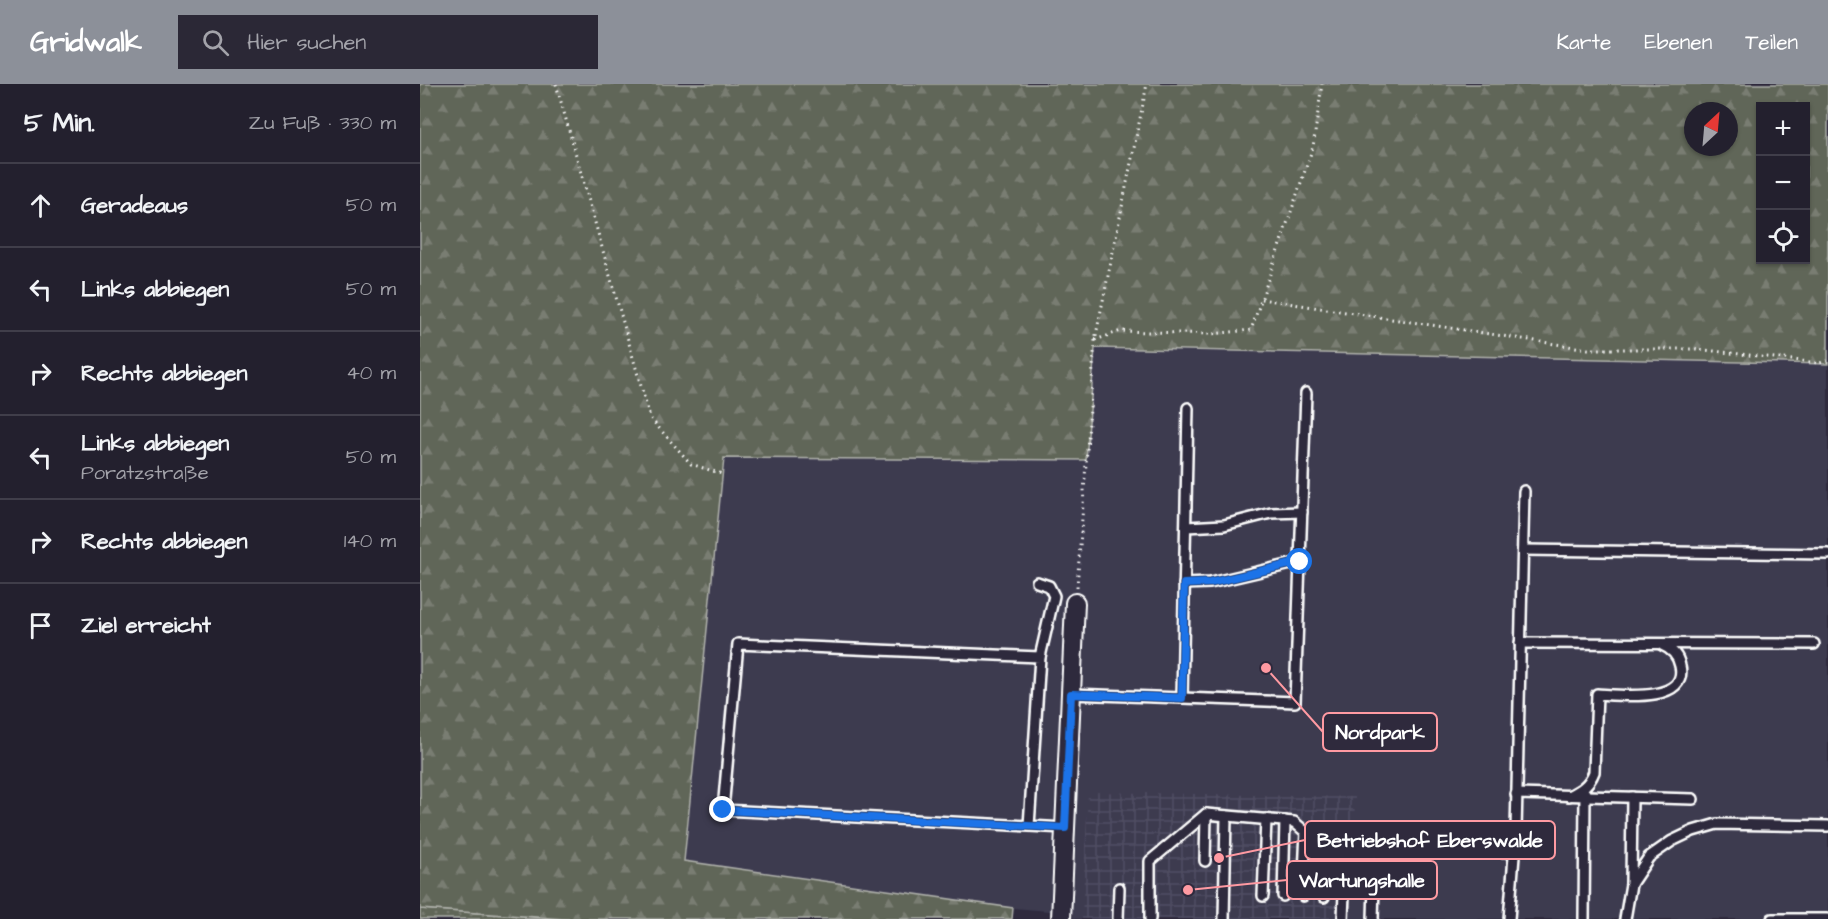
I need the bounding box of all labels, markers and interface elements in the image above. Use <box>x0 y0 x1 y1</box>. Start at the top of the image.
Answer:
search box <box>178 15 598 69</box>
text: Gridwalk <box>30 23 142 62</box>
icon: search <box>199 26 232 59</box>
text: Hier suchen <box>247 27 366 58</box>
text: Karte <box>1556 28 1611 57</box>
text: Ebenen <box>1644 28 1712 57</box>
text: Teilen <box>1745 28 1798 57</box>
north arrow <box>1684 102 1738 156</box>
map controls <box>1756 102 1810 264</box>
button: + <box>1756 102 1810 156</box>
text: 5 Min. <box>24 105 95 141</box>
text: Zu Fuß · 330 m <box>249 109 396 137</box>
button: − <box>1756 156 1810 210</box>
icon: ahead <box>24 189 57 222</box>
text: Geradeaus <box>81 190 188 221</box>
text: 50 m <box>346 191 396 219</box>
button: locate <box>1756 210 1810 264</box>
icon: left <box>24 273 57 306</box>
text: Links abbiegen <box>81 274 229 305</box>
text: 50 m <box>346 275 396 303</box>
icon: right <box>24 357 57 390</box>
text: Rechts abbiegen <box>81 358 248 389</box>
text: 40 m <box>346 359 396 387</box>
text: Links abbiegen <box>81 428 229 459</box>
icon: left <box>24 441 57 474</box>
text: 50 m <box>346 443 396 471</box>
text: Poratzstraße <box>81 459 209 487</box>
icon: right <box>24 525 57 558</box>
text: Rechts abbiegen <box>81 526 248 557</box>
text: 140 m <box>344 527 396 555</box>
route start <box>1286 548 1312 574</box>
icon: arrive <box>24 609 57 642</box>
text: Ziel erreicht <box>81 610 211 641</box>
callout: Nordpark <box>1323 713 1437 751</box>
text: Nordpark <box>1335 719 1426 747</box>
route end <box>709 796 735 822</box>
callout: Betriebshof Eberswalde <box>1305 821 1555 859</box>
text: Betriebshof Eberswalde <box>1317 827 1543 855</box>
callout: Wartungshalle <box>1287 861 1437 899</box>
text: Wartungshalle <box>1298 867 1425 896</box>

